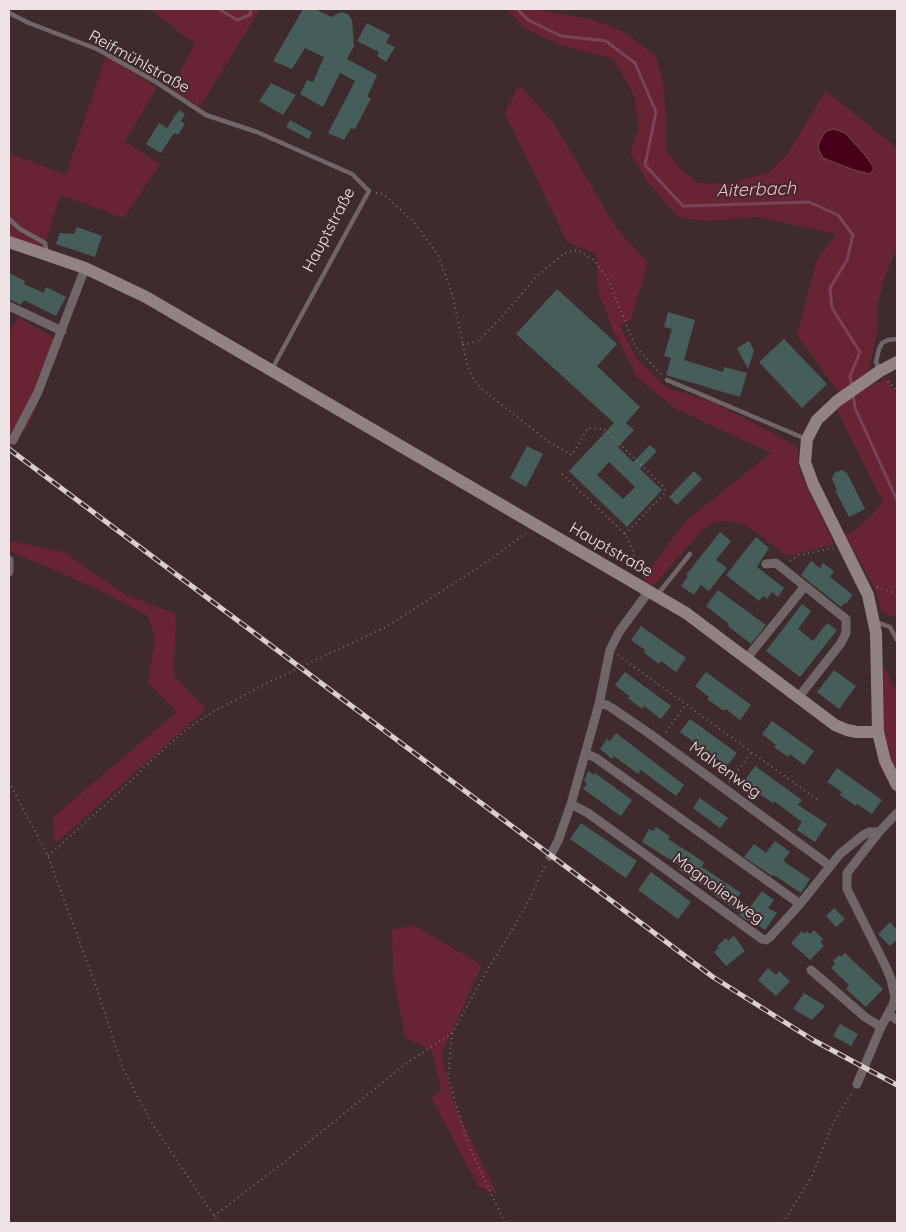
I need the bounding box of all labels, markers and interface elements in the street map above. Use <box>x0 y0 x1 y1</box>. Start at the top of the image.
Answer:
street label: Reifmühlstraße <box>85 26 193 98</box>
water label: Aiterbach <box>716 178 796 202</box>
street label: Hauptstraße <box>299 184 359 276</box>
street label: Hauptstraße <box>566 518 656 582</box>
street label: Malvenweg <box>685 738 765 802</box>
street label: Magnolienweg <box>669 849 767 929</box>

